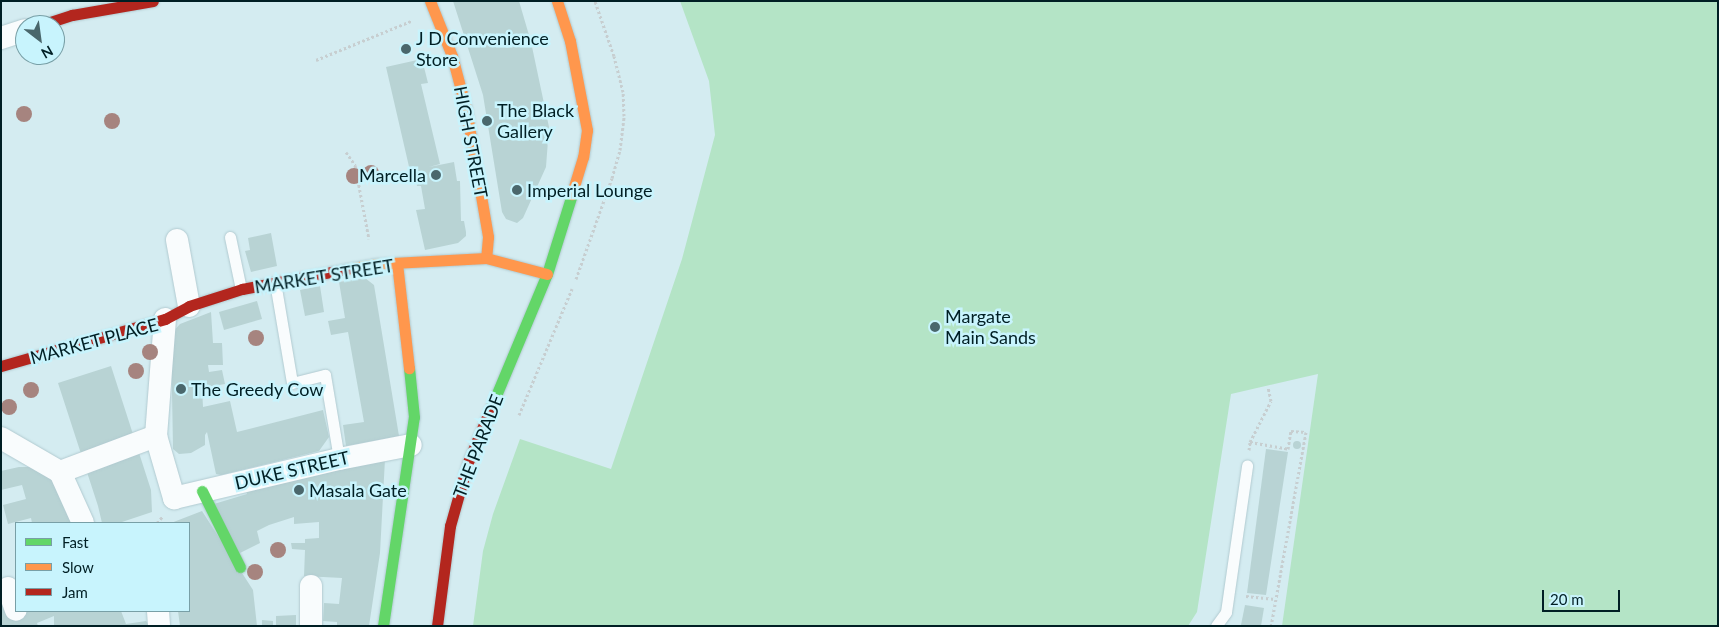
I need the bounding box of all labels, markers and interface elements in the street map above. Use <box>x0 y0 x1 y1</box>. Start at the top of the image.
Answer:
north arrow <box>15 15 65 65</box>
place label: J D Convenience Store <box>416 28 549 70</box>
text: N <box>38 42 56 63</box>
marker: J D Convenience Store <box>400 43 412 55</box>
street label: HIGH STREET <box>450 84 492 200</box>
place label: The Black Gallery <box>497 100 574 142</box>
marker: The Black Gallery <box>481 115 493 127</box>
place label: Marcella <box>359 164 426 186</box>
marker: Marcella <box>430 169 442 181</box>
place label: Imperial Lounge <box>527 179 653 201</box>
marker: Imperial Lounge <box>511 184 523 196</box>
street label: MARKET STREET <box>253 254 395 298</box>
place label: Margate Main Sands <box>945 306 1036 348</box>
street label: MARKET PLACE <box>27 313 161 369</box>
marker: Margate Main Sands <box>929 321 941 333</box>
place label: The Greedy Cow <box>191 378 324 400</box>
marker: The Greedy Cow <box>175 383 187 395</box>
street label: THE PARADE <box>448 391 508 501</box>
street label: DUKE STREET <box>233 446 351 494</box>
place label: Masala Gate <box>309 479 407 501</box>
marker: Masala Gate <box>293 484 305 496</box>
legend <box>15 522 190 612</box>
text: Fast <box>62 533 89 551</box>
text: Slow <box>62 558 94 576</box>
scale bar <box>1544 580 1622 612</box>
text: Jam <box>62 583 88 601</box>
text: 20 m <box>1550 590 1584 608</box>

